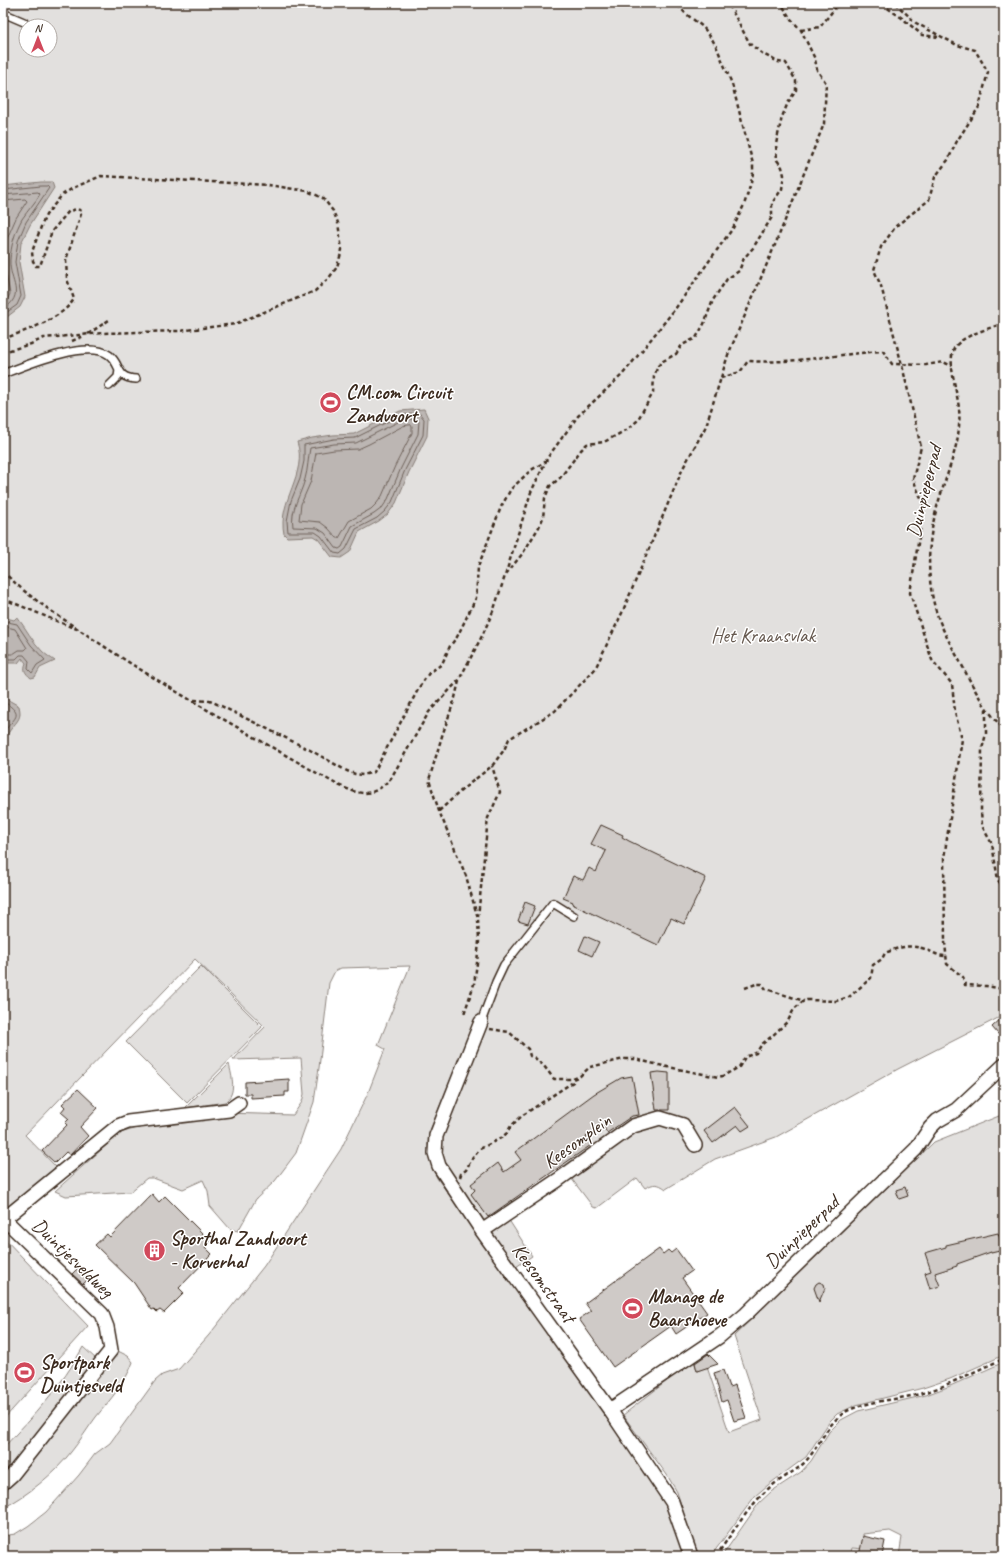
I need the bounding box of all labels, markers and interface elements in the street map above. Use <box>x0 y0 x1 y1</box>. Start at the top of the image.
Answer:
north arrow <box>18 18 58 58</box>
text: N <box>35 21 44 35</box>
place label: CM.com Circuit Zandvoort <box>346 380 454 428</box>
sports icon: CM.com Circuit Zandvoort <box>318 390 344 416</box>
street label: Duinpieperpad <box>900 439 948 540</box>
park label: Het Kraansvlak <box>711 623 817 648</box>
street label: Keesomplein <box>538 1107 617 1174</box>
street label: Duinpieperpad <box>759 1188 847 1274</box>
street label: Duintjesveldweg <box>27 1213 120 1304</box>
place label: Sporthal Zandvoort - Korverhal <box>170 1226 308 1274</box>
building icon: Sporthal Zandvoort - Korverhal <box>141 1237 167 1263</box>
street label: Keesomstraat <box>507 1238 583 1330</box>
place label: Manage de Baarshoeve <box>648 1284 728 1332</box>
sports icon: Manage de Baarshoeve <box>619 1295 645 1321</box>
place label: Sportpark Duintjesveld <box>40 1350 126 1398</box>
sports icon: Sportpark Duintjesveld <box>11 1360 37 1386</box>

